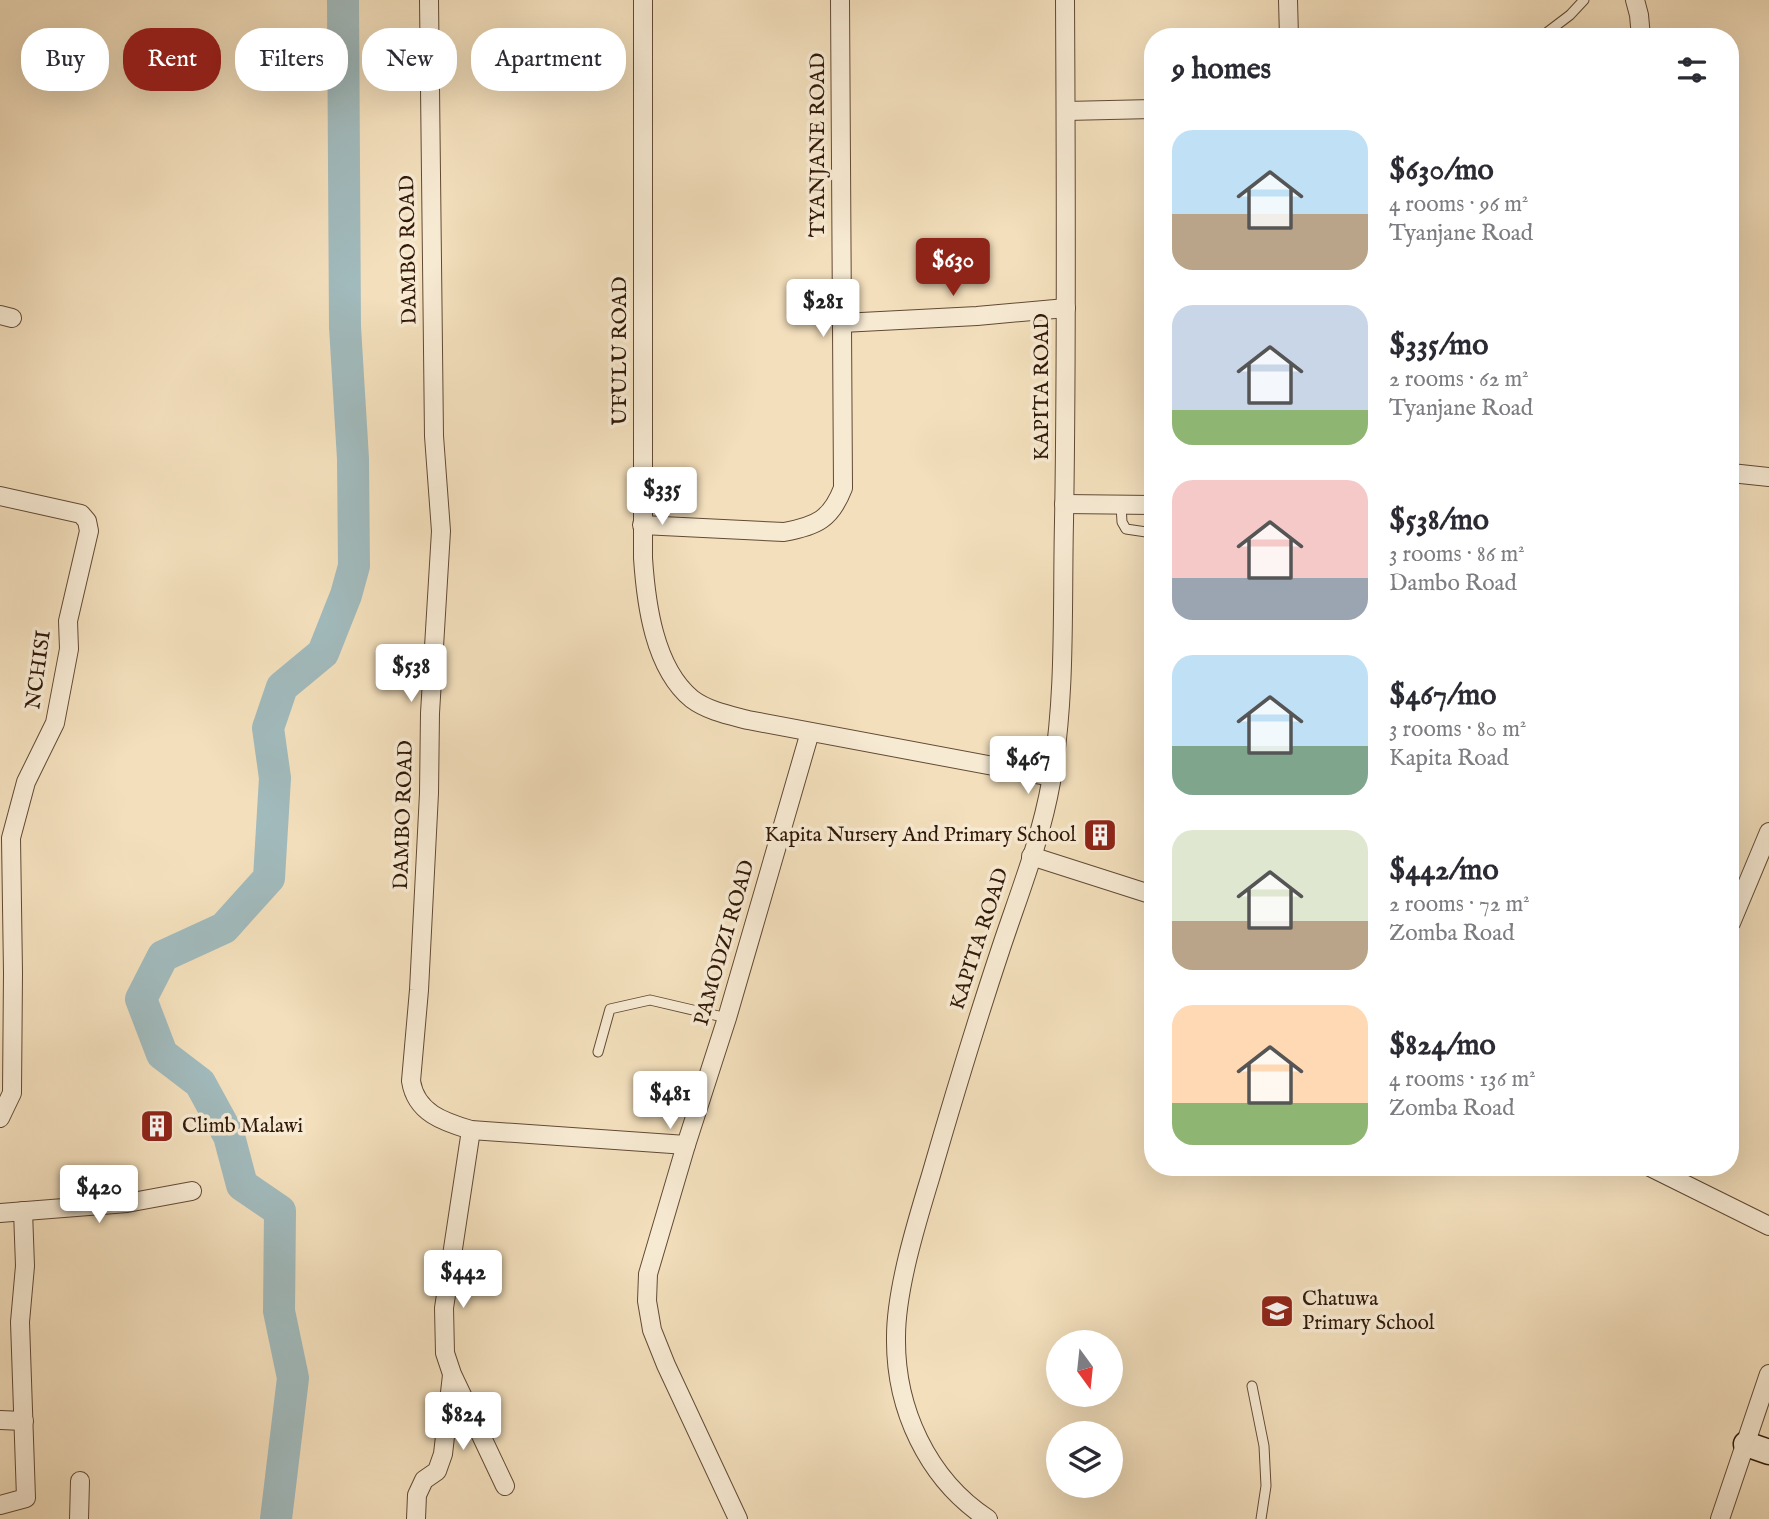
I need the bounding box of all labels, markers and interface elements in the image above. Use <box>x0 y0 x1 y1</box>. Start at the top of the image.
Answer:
chip: Buy <box>21 28 109 91</box>
chip: Rent <box>123 28 221 91</box>
chip: Filters <box>235 28 348 91</box>
chip: New <box>362 28 457 91</box>
chip: Apartment <box>471 28 626 91</box>
text: 9 homes <box>1172 51 1271 89</box>
icon: filters <box>1673 51 1711 89</box>
street label: TYANJANE ROAD <box>805 53 832 237</box>
text: $630/mo <box>1389 152 1494 190</box>
icon: home <box>1228 158 1312 242</box>
street label: DAMBO ROAD <box>394 175 424 325</box>
text: 4 rooms · 96 m² <box>1389 190 1528 219</box>
text: Tyanjane Road <box>1389 219 1533 248</box>
pin: $630 <box>912 238 994 298</box>
text: $630 <box>932 246 974 275</box>
street label: UFULU ROAD <box>607 276 634 426</box>
pin: $281 <box>782 280 864 339</box>
text: $281 <box>802 287 844 316</box>
street label: KAPITA ROAD <box>1029 313 1056 461</box>
text: $335/mo <box>1389 327 1488 365</box>
icon: home <box>1228 333 1312 417</box>
text: 2 rooms · 62 m² <box>1389 365 1529 394</box>
text: Tyanjane Road <box>1389 394 1533 423</box>
pin: $335 <box>621 468 703 527</box>
text: $335 <box>643 475 681 504</box>
text: $538/mo <box>1389 502 1489 540</box>
icon: home <box>1228 508 1312 592</box>
text: 3 rooms · 86 m² <box>1389 540 1525 569</box>
text: Dambo Road <box>1389 569 1517 598</box>
street label: NCHISI <box>20 629 58 711</box>
pin: $538 <box>370 644 452 704</box>
text: $538 <box>392 652 430 681</box>
text: $467/mo <box>1389 677 1496 715</box>
icon: home <box>1228 683 1312 767</box>
text: 3 rooms · 80 m² <box>1389 715 1526 744</box>
pin: $467 <box>987 736 1069 796</box>
street label: DAMBO ROAD <box>388 740 420 890</box>
text: $467 <box>1006 744 1050 773</box>
text: Kapita Road <box>1389 744 1509 773</box>
building icon: Kapita Nursery And Primary School <box>1081 816 1119 854</box>
place label: Kapita Nursery And Primary School <box>764 822 1076 849</box>
text: $442/mo <box>1389 852 1499 890</box>
street label: PAMODZI ROAD <box>688 857 762 1029</box>
icon: home <box>1228 858 1312 942</box>
street label: KAPITA ROAD <box>944 865 1016 1013</box>
text: 2 rooms · 72 m² <box>1389 890 1530 919</box>
text: Zomba Road <box>1389 919 1514 948</box>
text: $824/mo <box>1389 1027 1496 1065</box>
icon: home <box>1228 1033 1312 1117</box>
text: 4 rooms · 136 m² <box>1389 1065 1536 1094</box>
pin: $481 <box>629 1072 711 1131</box>
text: $481 <box>649 1079 691 1108</box>
text: Zomba Road <box>1389 1094 1514 1123</box>
building icon: Climb Malawi <box>138 1107 176 1145</box>
place label: Climb Malawi <box>182 1113 303 1140</box>
pin: $420 <box>58 1166 140 1225</box>
text: $420 <box>76 1173 122 1202</box>
pin: $442 <box>422 1250 504 1310</box>
text: $442 <box>440 1258 486 1287</box>
place label: Chatuwa Primary School <box>1302 1286 1435 1337</box>
school or university icon: Chatuwa Primary School <box>1258 1292 1296 1330</box>
north arrow <box>1046 1330 1124 1407</box>
map controls <box>1046 1330 1123 1498</box>
pin: $824 <box>422 1392 504 1452</box>
text: $824 <box>441 1400 485 1429</box>
button: layers <box>1046 1421 1123 1498</box>

